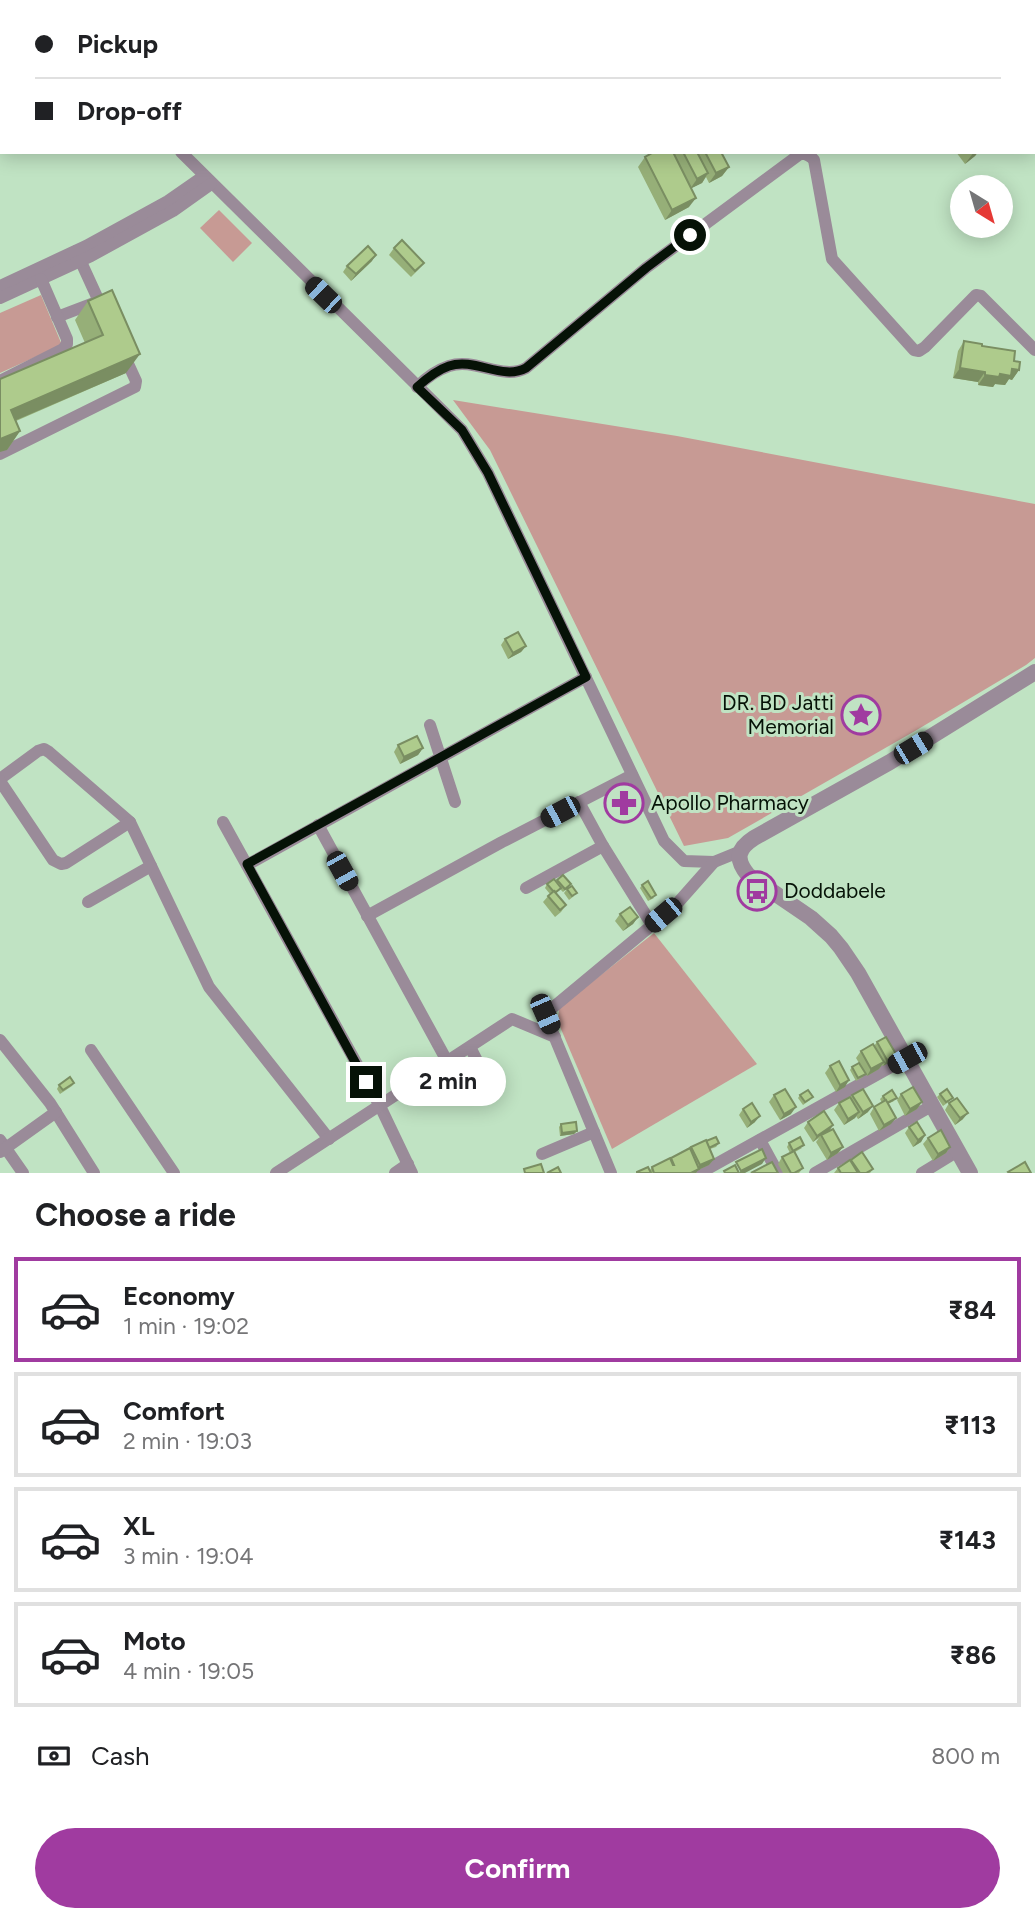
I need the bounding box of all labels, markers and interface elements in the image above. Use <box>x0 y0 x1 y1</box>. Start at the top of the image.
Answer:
text: Pickup <box>77 28 158 60</box>
text: Drop-off <box>77 95 182 127</box>
north arrow <box>950 175 1013 238</box>
map controls <box>950 175 1013 238</box>
route start <box>674 219 706 251</box>
car <box>301 273 346 317</box>
place label: DR. BD Jatti Memorial <box>722 690 834 739</box>
place icon: DR. BD Jatti Memorial <box>840 694 882 736</box>
car <box>890 728 937 768</box>
pharmacy icon: Apollo Pharmacy <box>603 782 645 824</box>
place label: Apollo Pharmacy <box>651 790 809 815</box>
car <box>537 793 584 831</box>
car <box>323 848 362 894</box>
bus stop icon: Doddabele <box>736 870 778 912</box>
place label: Doddabele <box>784 878 886 903</box>
car <box>641 893 686 937</box>
car <box>527 991 564 1037</box>
car <box>884 1039 931 1077</box>
callout: 2 min <box>390 1058 506 1106</box>
route end <box>350 1066 382 1098</box>
text: 2 min <box>419 1067 477 1095</box>
text: Choose a ride <box>35 1196 236 1234</box>
icon: car <box>39 1278 102 1341</box>
text: Economy <box>123 1280 235 1312</box>
text: ₹84 <box>948 1294 996 1326</box>
text: 1 min · 19:02 <box>123 1312 249 1340</box>
icon: car <box>39 1393 102 1456</box>
text: Comfort <box>123 1395 225 1427</box>
text: ₹113 <box>944 1409 996 1441</box>
text: 2 min · 19:03 <box>123 1427 252 1455</box>
icon: car <box>39 1508 102 1571</box>
text: XL <box>123 1510 155 1542</box>
text: ₹143 <box>939 1524 996 1556</box>
text: 3 min · 19:04 <box>123 1542 254 1570</box>
icon: car <box>39 1623 102 1686</box>
text: Moto <box>123 1625 186 1657</box>
text: ₹86 <box>949 1639 996 1671</box>
text: 4 min · 19:05 <box>123 1657 254 1685</box>
icon: cash <box>35 1737 73 1775</box>
text: Cash <box>91 1740 150 1772</box>
text: 800 m <box>931 1742 1000 1770</box>
button: Confirm <box>35 1828 1000 1908</box>

